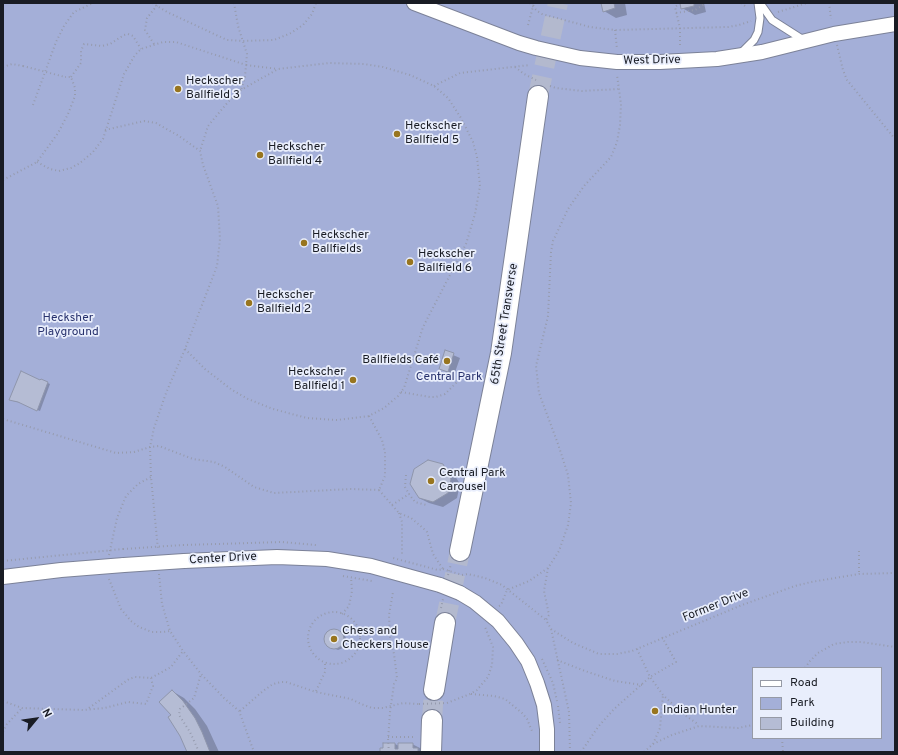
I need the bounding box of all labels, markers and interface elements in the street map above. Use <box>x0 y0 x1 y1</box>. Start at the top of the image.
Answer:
street label: West Drive <box>623 53 681 69</box>
place label: Heckscher Ballfield 3 <box>186 75 243 103</box>
marker: Heckscher Ballfield 3 <box>173 84 183 94</box>
place label: Heckscher Ballfield 5 <box>405 120 462 148</box>
marker: Heckscher Ballfield 5 <box>392 129 402 139</box>
place label: Heckscher Ballfield 4 <box>268 141 325 169</box>
marker: Heckscher Ballfield 4 <box>255 150 265 160</box>
place label: Heckscher Ballfields <box>312 229 369 257</box>
marker: Heckscher Ballfields <box>299 238 309 248</box>
place label: Heckscher Ballfield 6 <box>418 248 475 276</box>
marker: Heckscher Ballfield 6 <box>405 257 415 267</box>
street label: 65th Street Transverse <box>488 262 522 386</box>
place label: Heckscher Ballfield 2 <box>257 289 314 317</box>
marker: Heckscher Ballfield 2 <box>244 298 254 308</box>
park label: Hecksher Playground <box>37 312 99 340</box>
place label: Ballfields Café <box>362 354 439 368</box>
marker: Ballfields Café <box>442 356 452 366</box>
place label: Heckscher Ballfield 1 <box>288 366 345 394</box>
park label: Central Park <box>416 371 482 385</box>
marker: Heckscher Ballfield 1 <box>348 375 358 385</box>
place label: Central Park Carousel <box>439 467 506 495</box>
marker: Central Park Carousel <box>426 476 436 486</box>
street label: Center Drive <box>189 550 257 568</box>
street label: Former Drive <box>681 586 751 626</box>
place label: Chess and Checkers House <box>342 625 429 653</box>
marker: Chess and Checkers House <box>329 634 339 644</box>
legend <box>752 667 882 739</box>
text: Road <box>790 675 818 691</box>
text: Park <box>790 695 815 711</box>
north arrow <box>16 699 56 739</box>
place label: Indian Hunter <box>663 704 737 718</box>
text: N <box>38 706 55 720</box>
marker: Indian Hunter <box>650 706 660 716</box>
text: Building <box>790 715 834 731</box>

